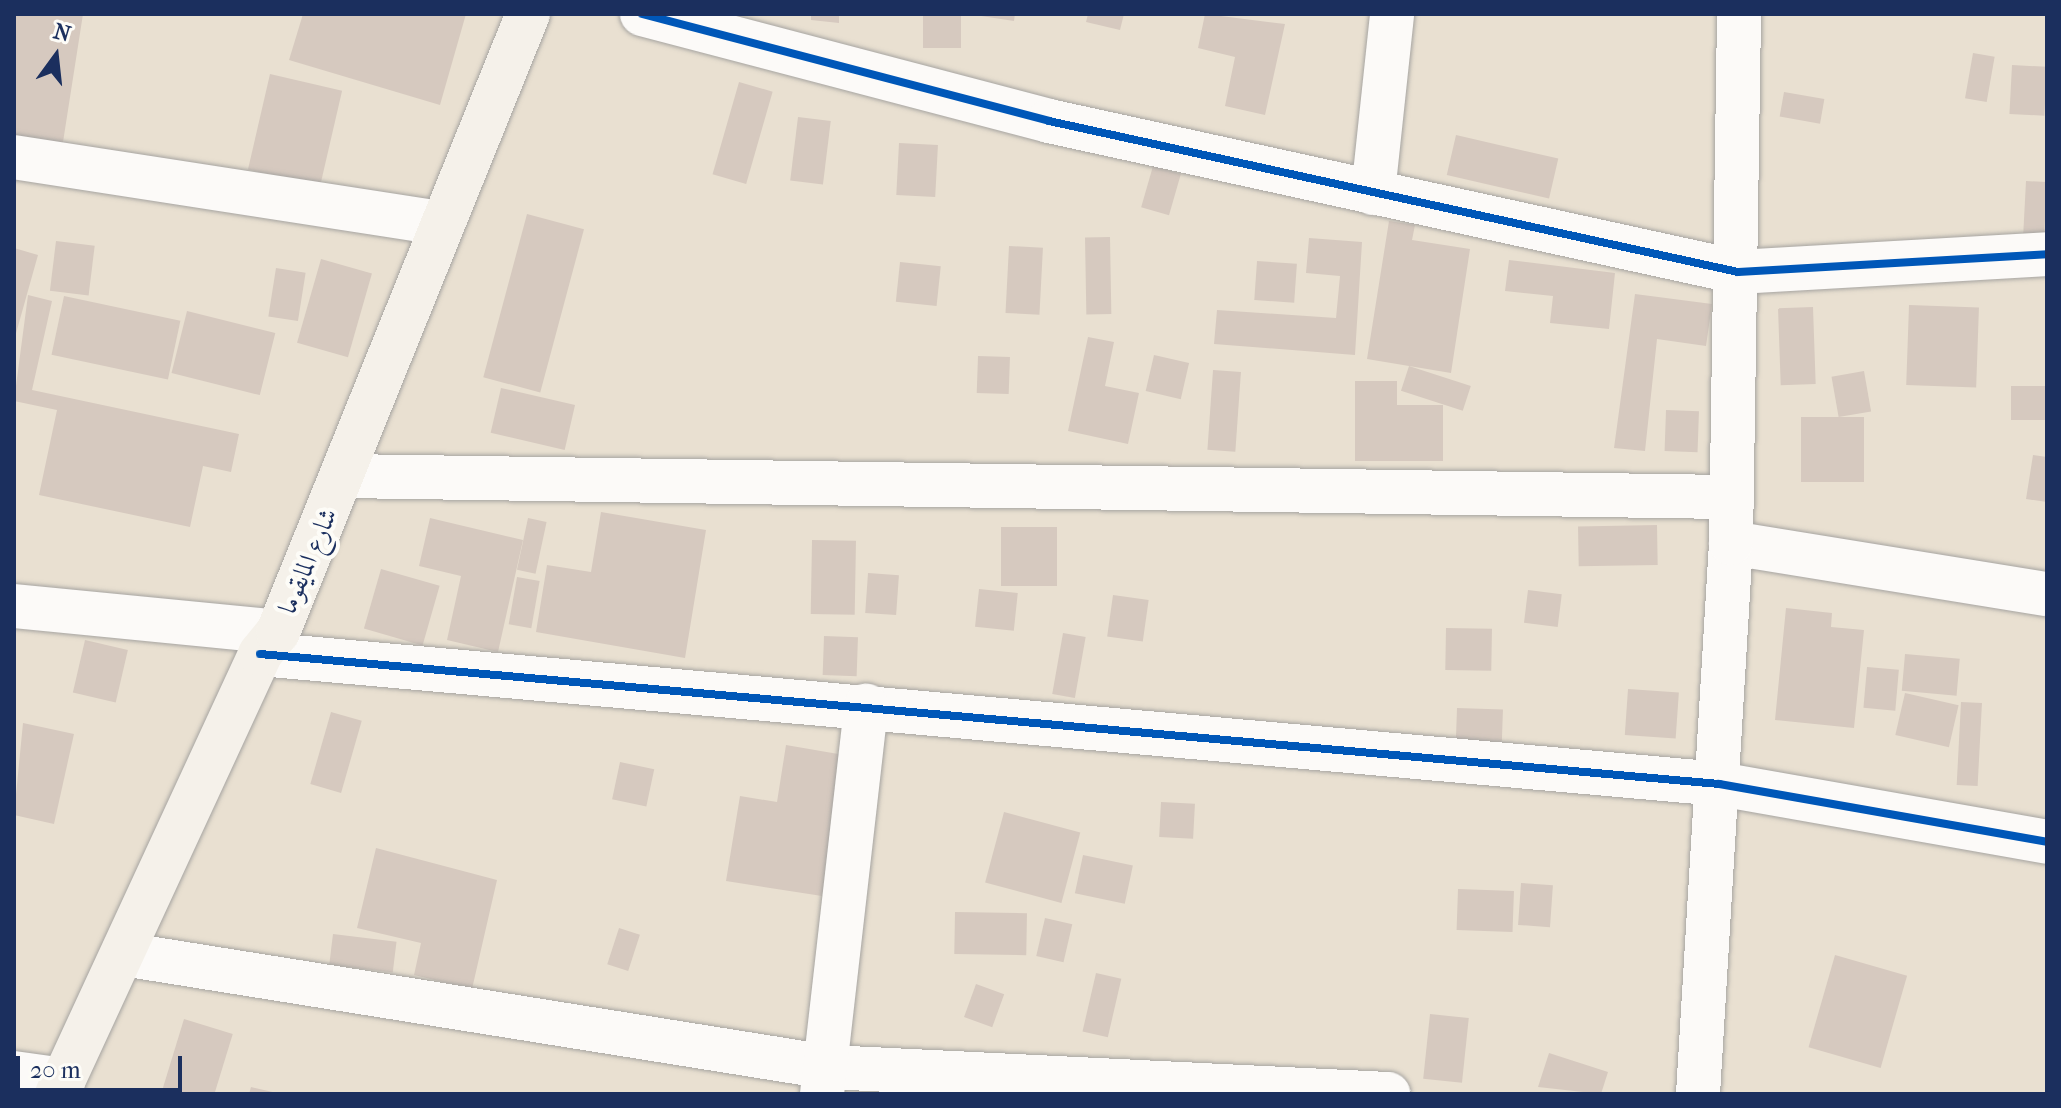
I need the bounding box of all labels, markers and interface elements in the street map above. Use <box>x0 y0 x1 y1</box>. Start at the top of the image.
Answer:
north arrow <box>16 16 96 96</box>
text: N <box>51 18 74 48</box>
street label: شارع المايقوما <box>272 504 344 618</box>
scale bar <box>20 1040 186 1090</box>
text: 20 m <box>30 1056 81 1084</box>

